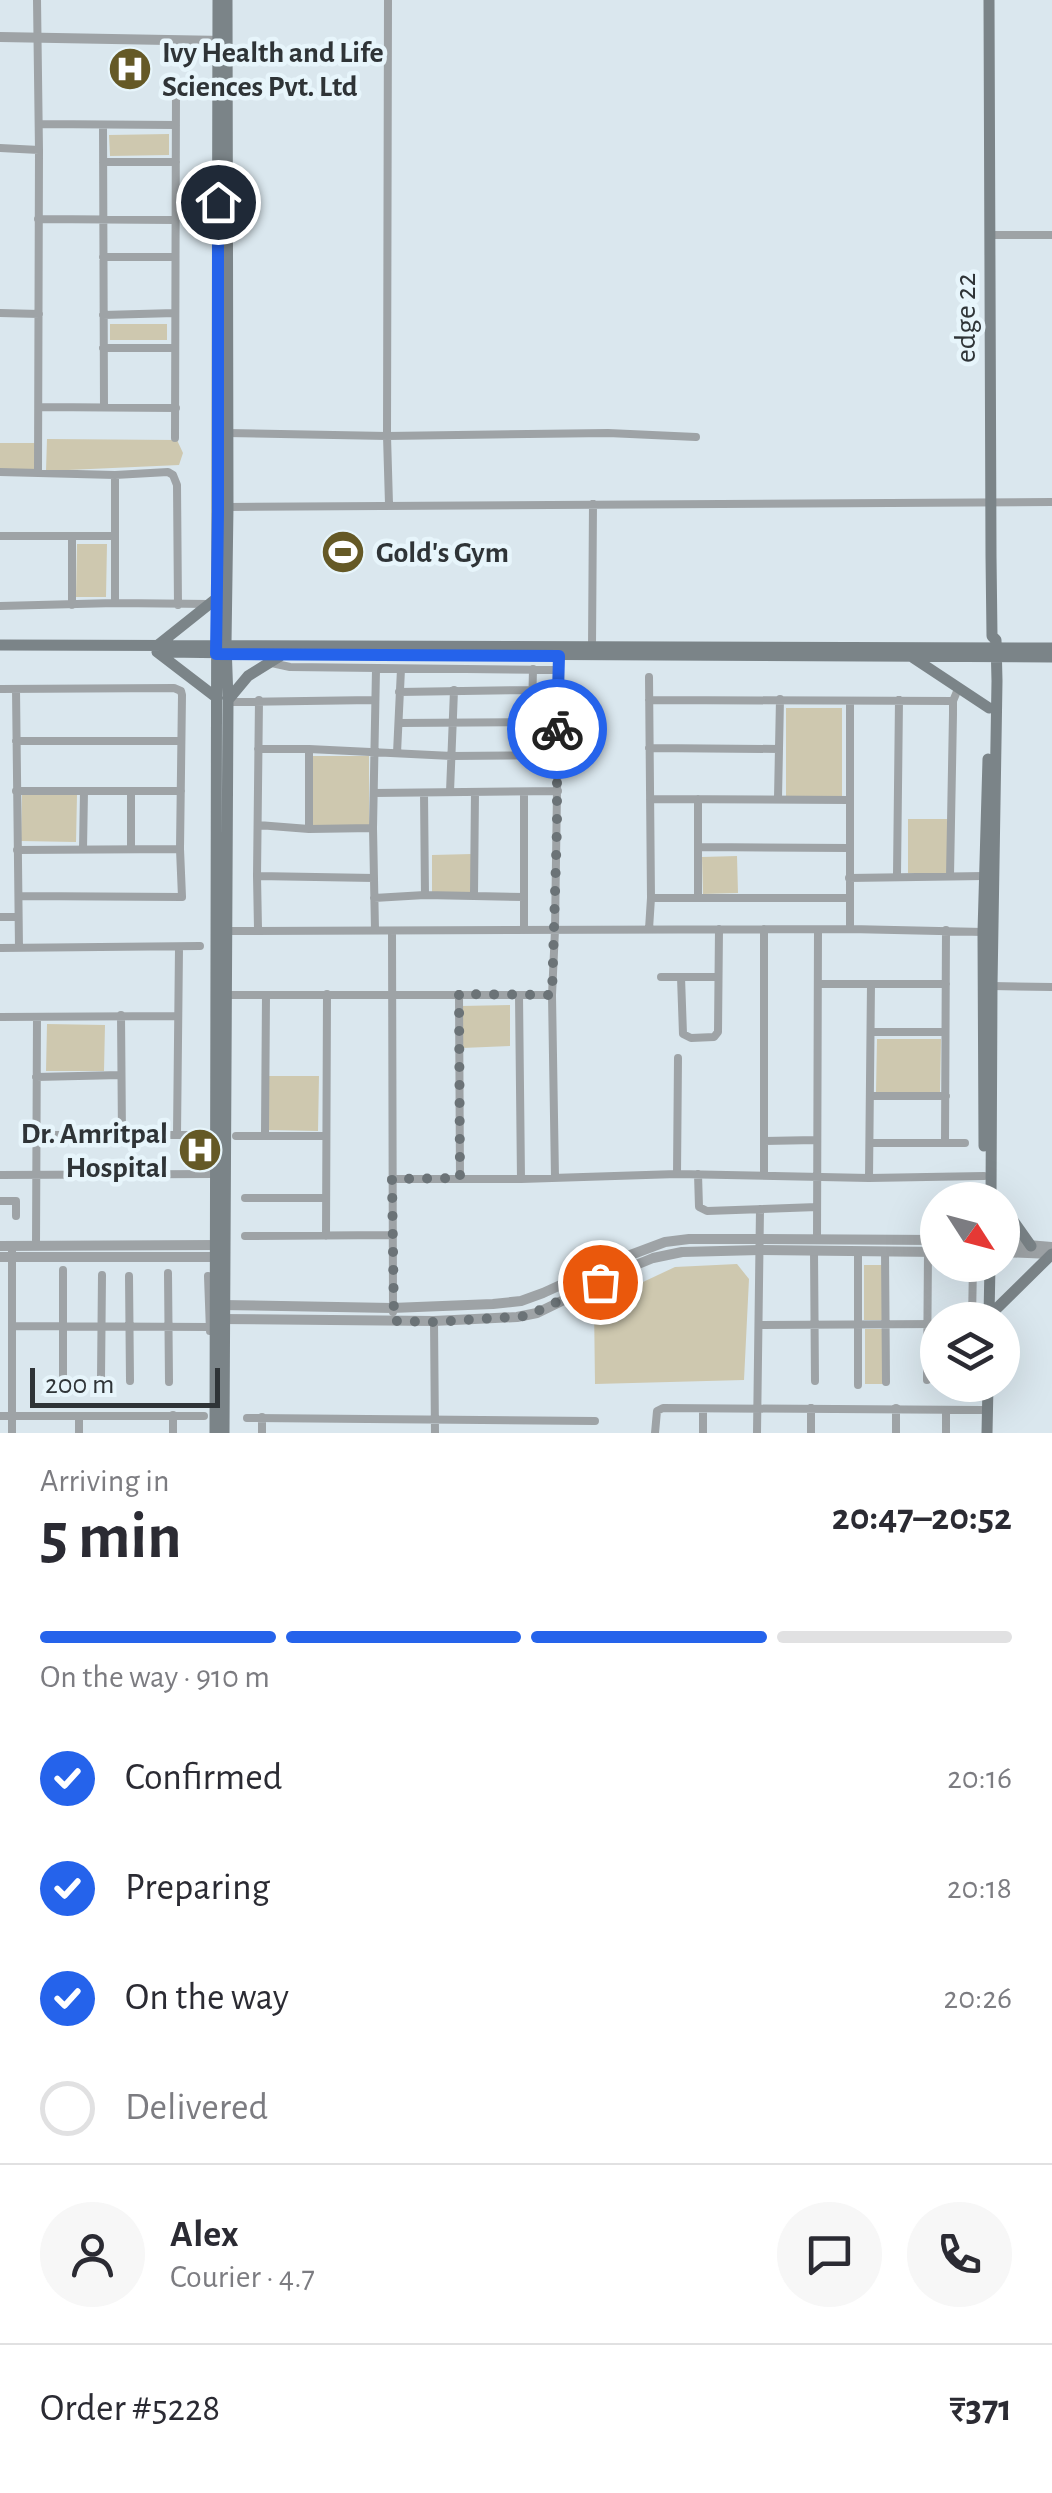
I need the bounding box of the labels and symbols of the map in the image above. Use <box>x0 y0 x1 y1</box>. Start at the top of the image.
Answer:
place label: Ivy Health and Life Sciences Pvt. Ltd <box>162 38 384 102</box>
hospital icon: Ivy Health and Life Sciences Pvt. Ltd <box>107 46 153 92</box>
pin <box>176 160 261 245</box>
street label: edge 22 <box>951 273 981 363</box>
sports icon: Gold's Gym <box>320 529 366 575</box>
place label: Gold's Gym <box>376 538 509 568</box>
courier <box>507 679 607 779</box>
place label: Dr. Amritpal Hospital <box>21 1119 168 1183</box>
hospital icon: Dr. Amritpal Hospital <box>177 1127 223 1173</box>
north arrow <box>920 1182 1020 1282</box>
pin <box>558 1240 643 1325</box>
scale bar <box>30 1363 220 1408</box>

